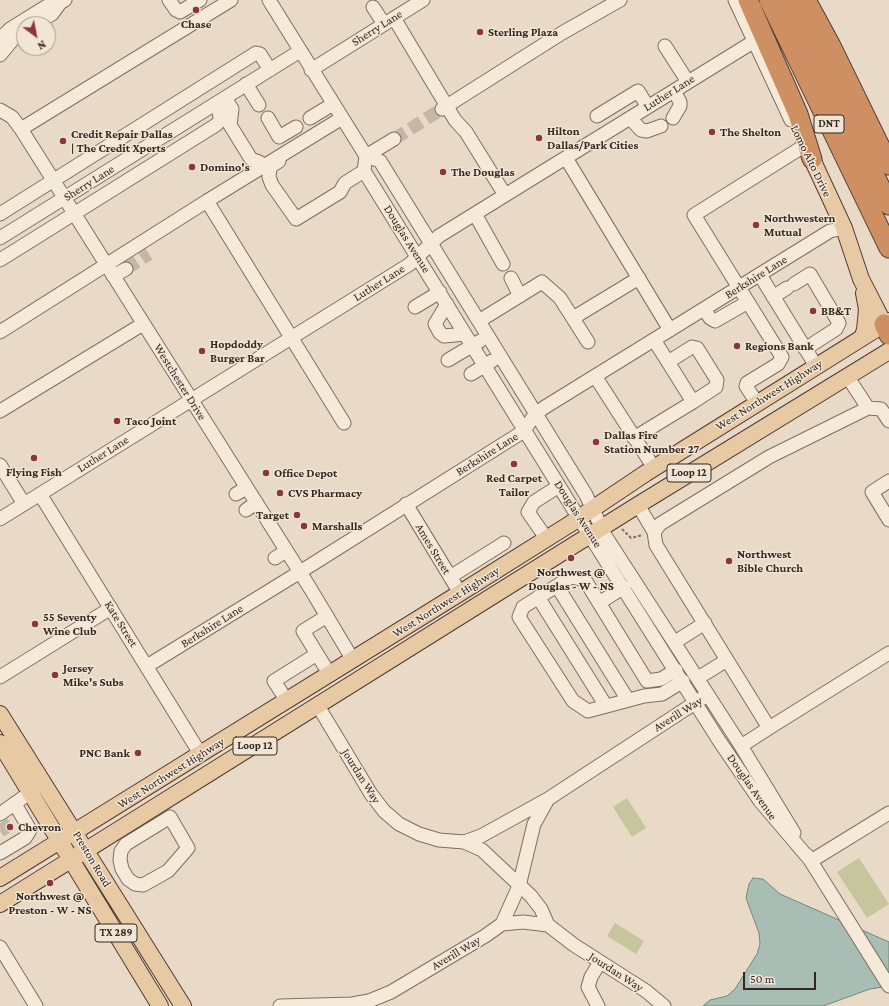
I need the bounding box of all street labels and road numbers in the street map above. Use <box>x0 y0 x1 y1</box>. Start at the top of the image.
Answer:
street label: Sherry Lane <box>349 7 405 49</box>
street label: Luther Lane <box>641 72 697 114</box>
road number: DNT <box>814 115 844 133</box>
street label: Lomo Alto Drive <box>787 123 835 199</box>
street label: Sherry Lane <box>61 162 117 204</box>
street label: Douglas Avenue <box>380 202 434 276</box>
street label: Berkshire Lane <box>722 252 790 302</box>
street label: Luther Lane <box>351 262 407 304</box>
street label: Westchester Drive <box>151 341 209 423</box>
street label: West Northwest Highway <box>713 356 825 434</box>
street label: Berkshire Lane <box>453 429 521 479</box>
street label: Luther Lane <box>75 433 131 475</box>
road number: Loop 12 <box>667 464 711 482</box>
street label: Douglas Avenue <box>551 478 605 550</box>
street label: Ames Street <box>412 521 454 577</box>
street label: West Northwest Highway <box>390 563 502 641</box>
street label: Kate Street <box>101 598 141 650</box>
street label: Berkshire Lane <box>178 601 246 651</box>
street label: Averill Way <box>651 693 705 735</box>
street label: West Northwest Highway <box>115 734 227 812</box>
road number: Loop 12 <box>233 737 277 755</box>
street label: Jourdan Way <box>338 746 384 806</box>
street label: Douglas Avenue <box>724 751 780 823</box>
street label: Preston Road <box>70 828 114 890</box>
road number: TX 289 <box>95 924 137 942</box>
street label: Averill Way <box>429 933 483 973</box>
street label: Jourdan Way <box>586 949 646 995</box>

